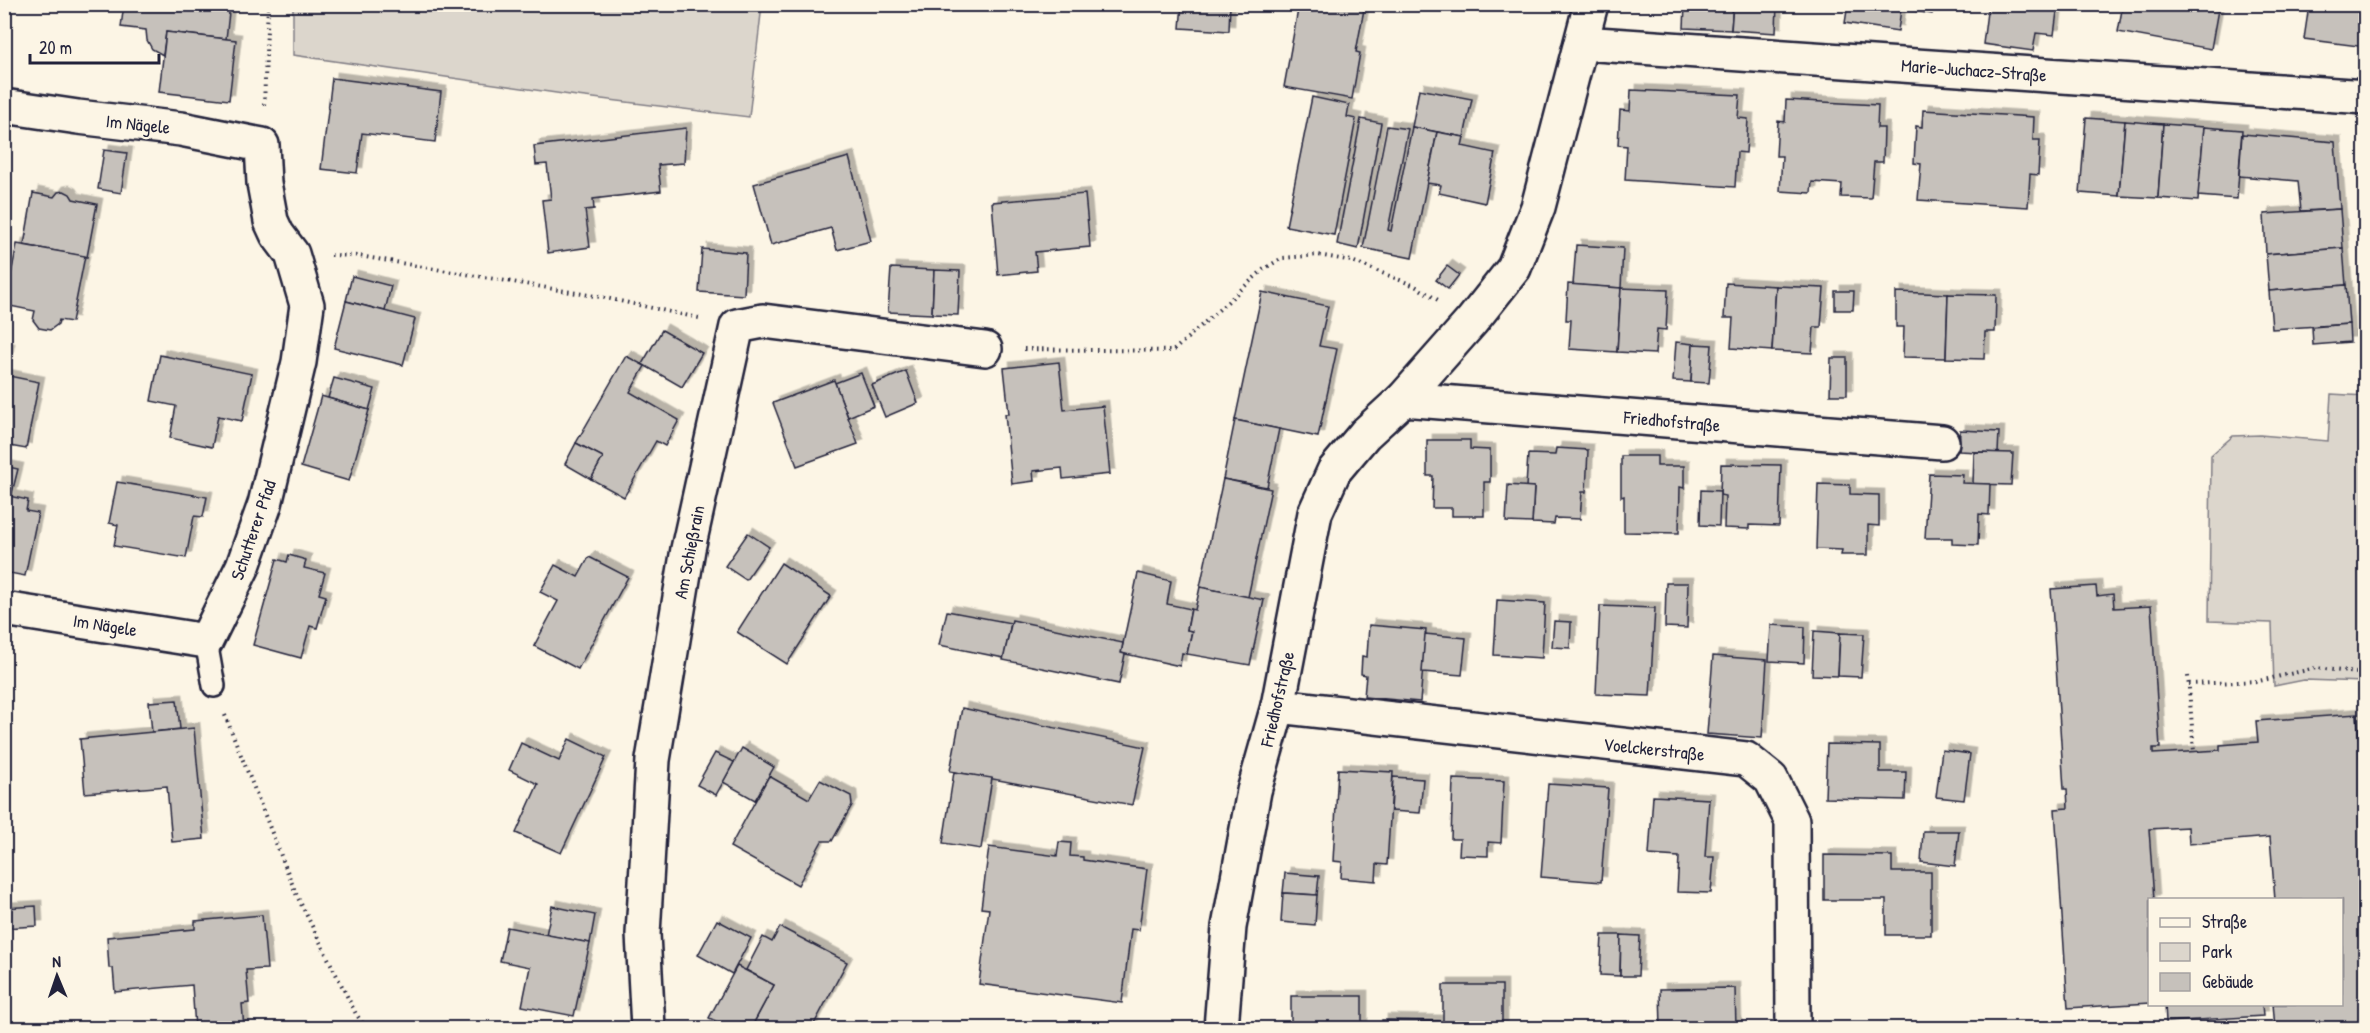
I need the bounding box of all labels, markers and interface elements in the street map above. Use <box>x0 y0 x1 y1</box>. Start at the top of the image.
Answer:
scale bar <box>30 27 159 65</box>
text: 20 m <box>39 35 72 60</box>
street label: Marie-Juchacz-Straße <box>1900 52 2048 88</box>
street label: Im Nägele <box>105 108 171 140</box>
street label: Friedhofstraße <box>1622 404 1721 438</box>
street label: Schutterer Pfad <box>224 477 282 583</box>
street label: Am Schießrain <box>668 503 710 601</box>
street label: Im Nägele <box>71 608 139 642</box>
street label: Friedhofstraße <box>1254 649 1300 750</box>
street label: Voelckerstraße <box>1602 731 1706 767</box>
legend <box>2148 898 2343 1006</box>
text: Straße <box>2202 909 2247 934</box>
text: Park <box>2202 939 2233 964</box>
north arrow <box>27 946 87 1006</box>
text: N <box>52 950 62 972</box>
text: Gebäude <box>2202 969 2254 994</box>

